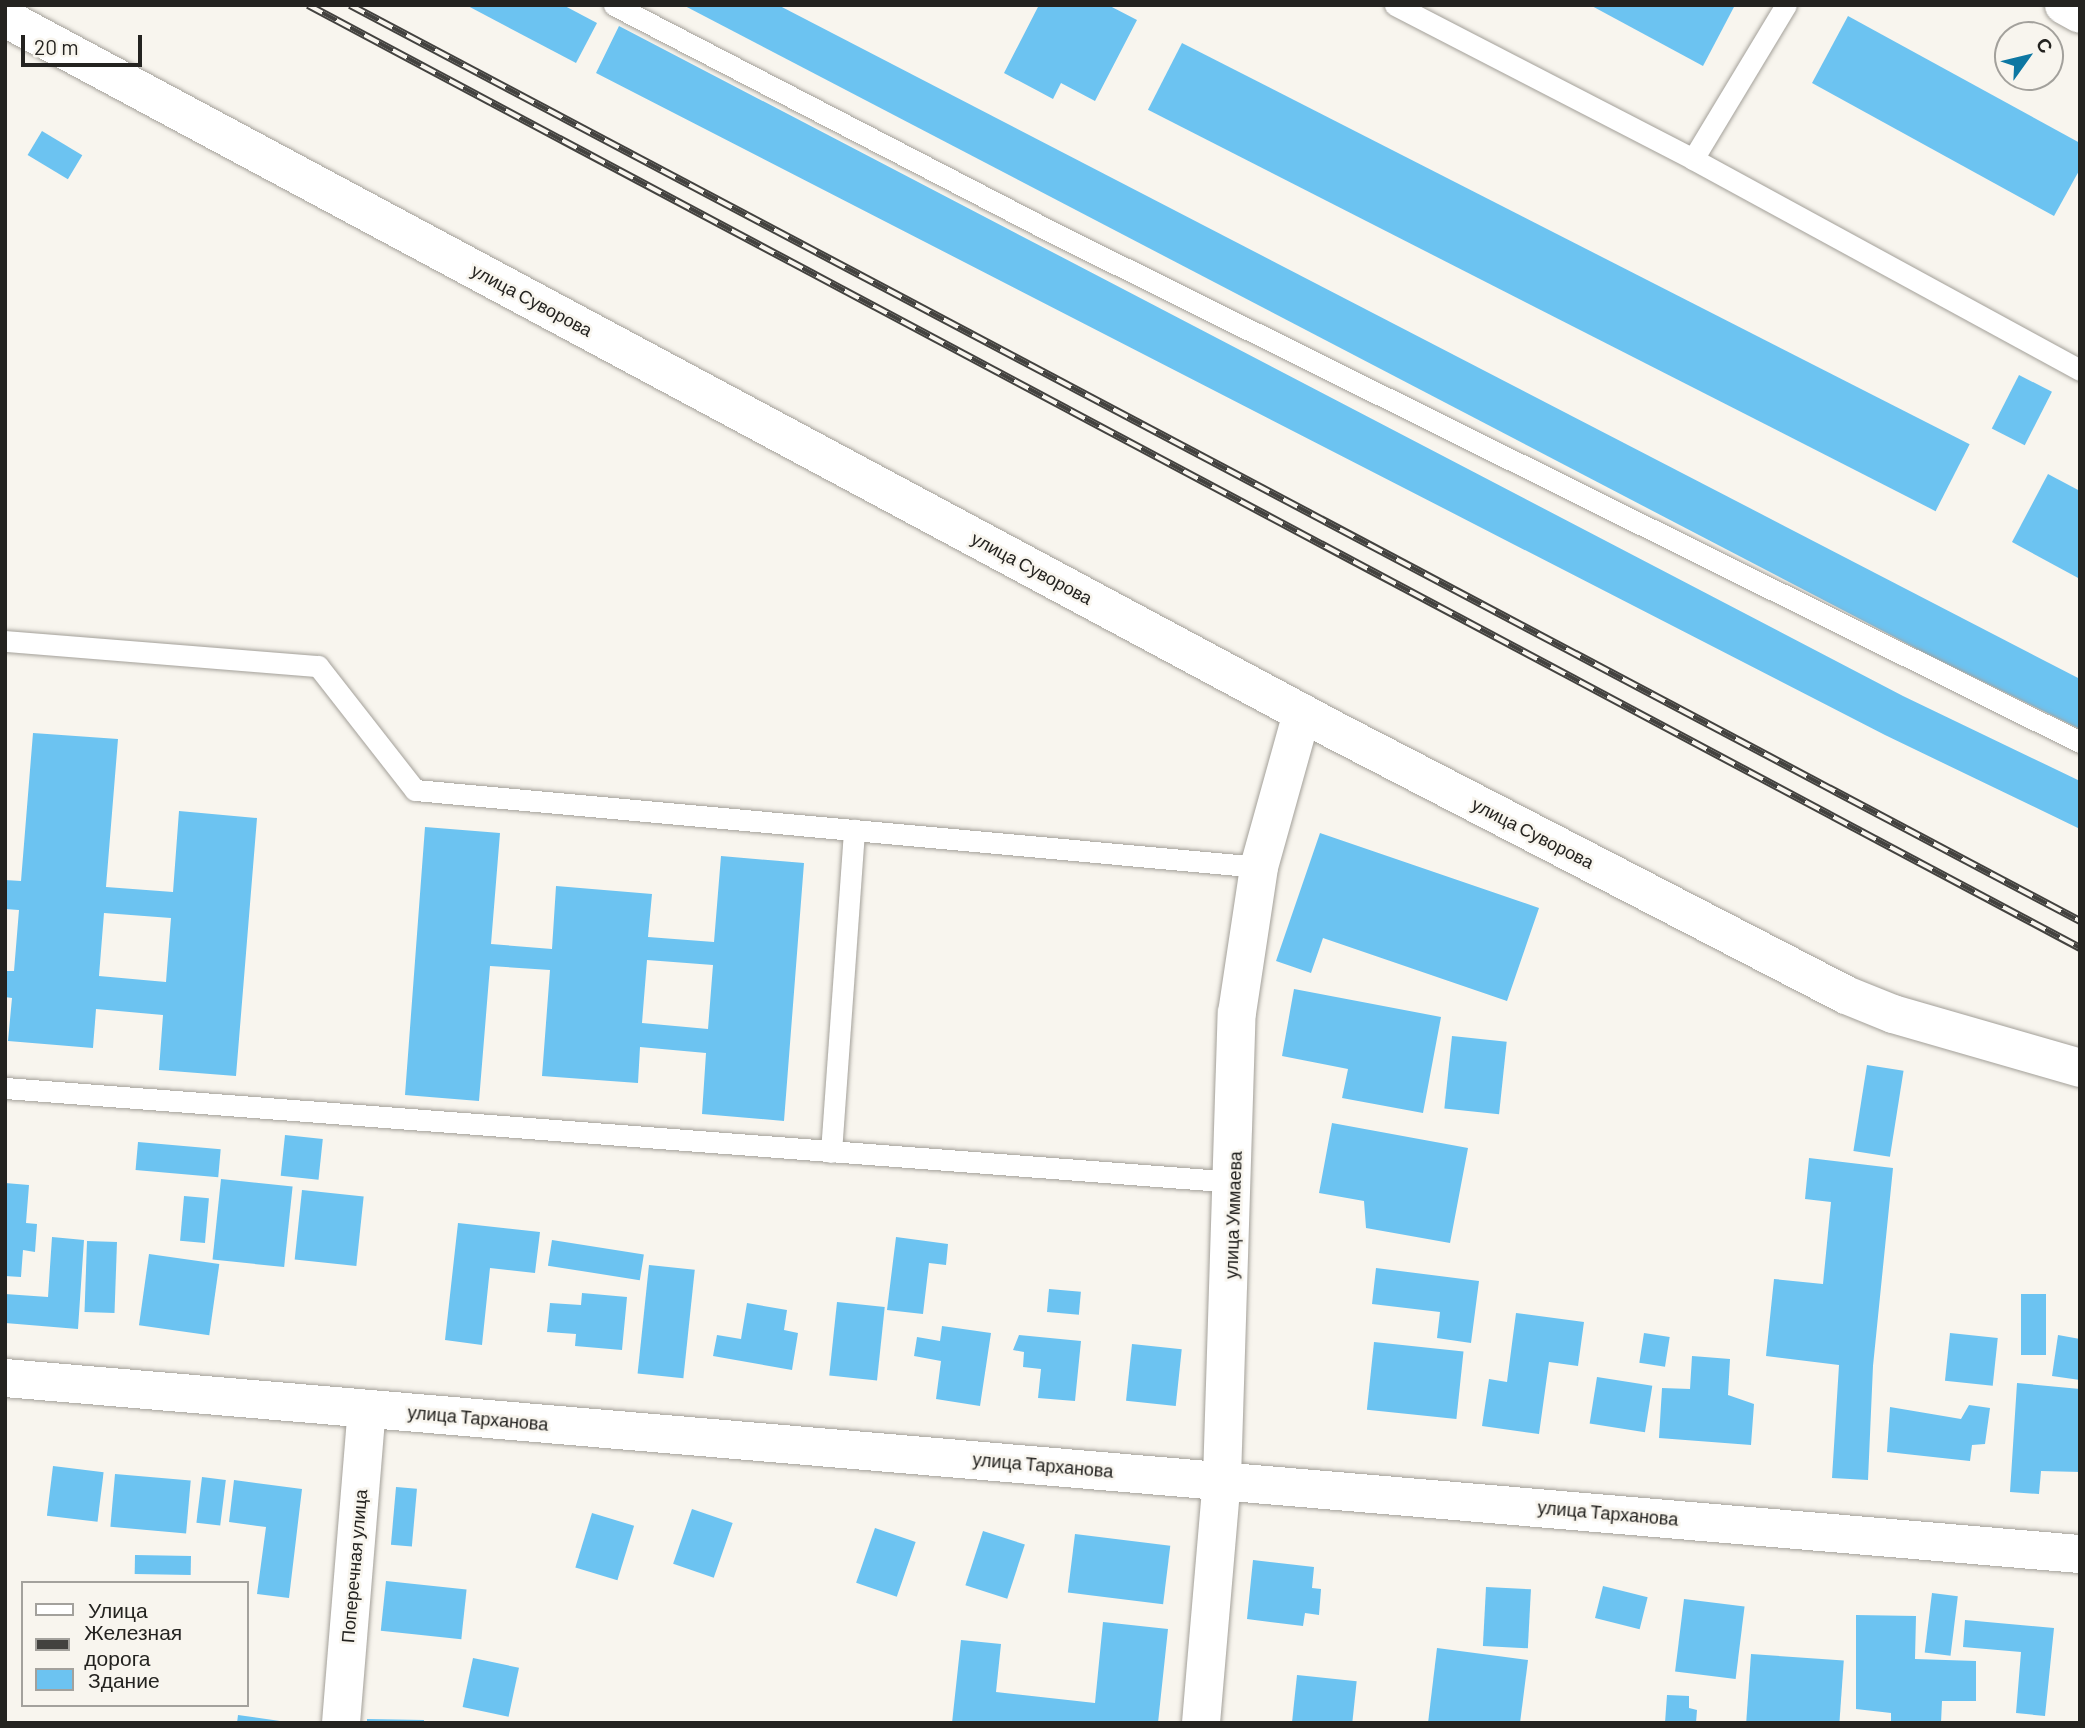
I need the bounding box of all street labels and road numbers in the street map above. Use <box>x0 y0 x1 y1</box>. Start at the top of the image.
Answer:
street label: улица Суворова <box>468 259 596 341</box>
street label: улица Суворова <box>968 527 1096 609</box>
street label: улица Суворова <box>1468 793 1598 873</box>
street label: улица Уммаева <box>1220 1151 1246 1279</box>
street label: улица Тарханова <box>407 1401 549 1435</box>
street label: улица Тарханова <box>972 1448 1114 1482</box>
street label: Поперечная улица <box>337 1488 371 1644</box>
street label: улица Тарханова <box>1537 1496 1679 1530</box>

